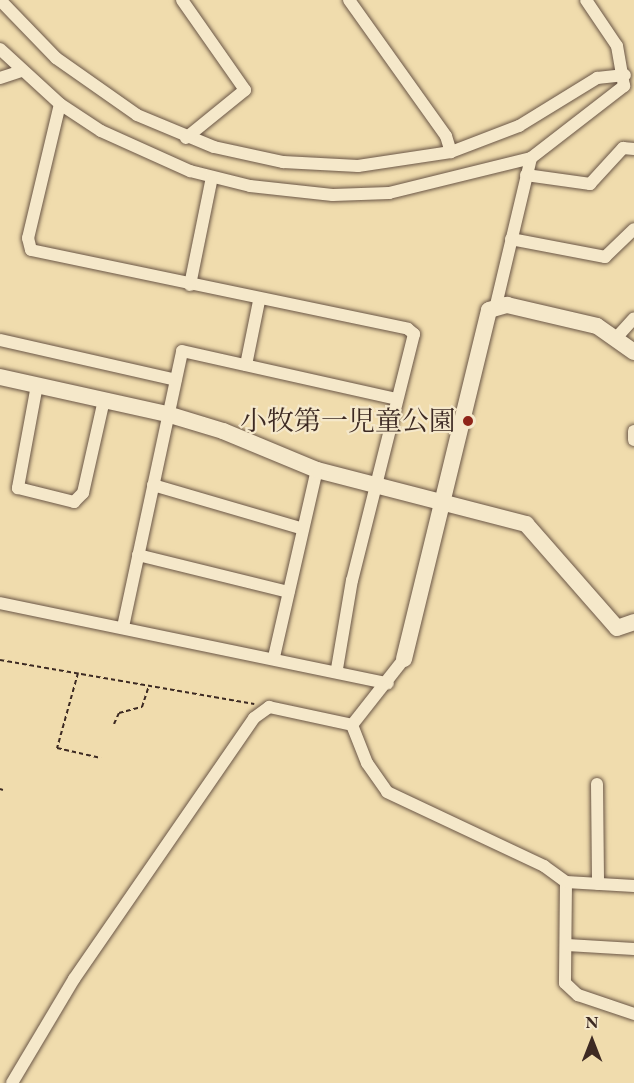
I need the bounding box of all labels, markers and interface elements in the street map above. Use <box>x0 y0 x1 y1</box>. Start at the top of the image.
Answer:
place label: 小牧第一児童公園 <box>240 405 456 437</box>
marker: 小牧第一児童公園 <box>461 414 475 428</box>
north arrow <box>562 1011 622 1071</box>
text: N <box>586 1012 598 1033</box>

